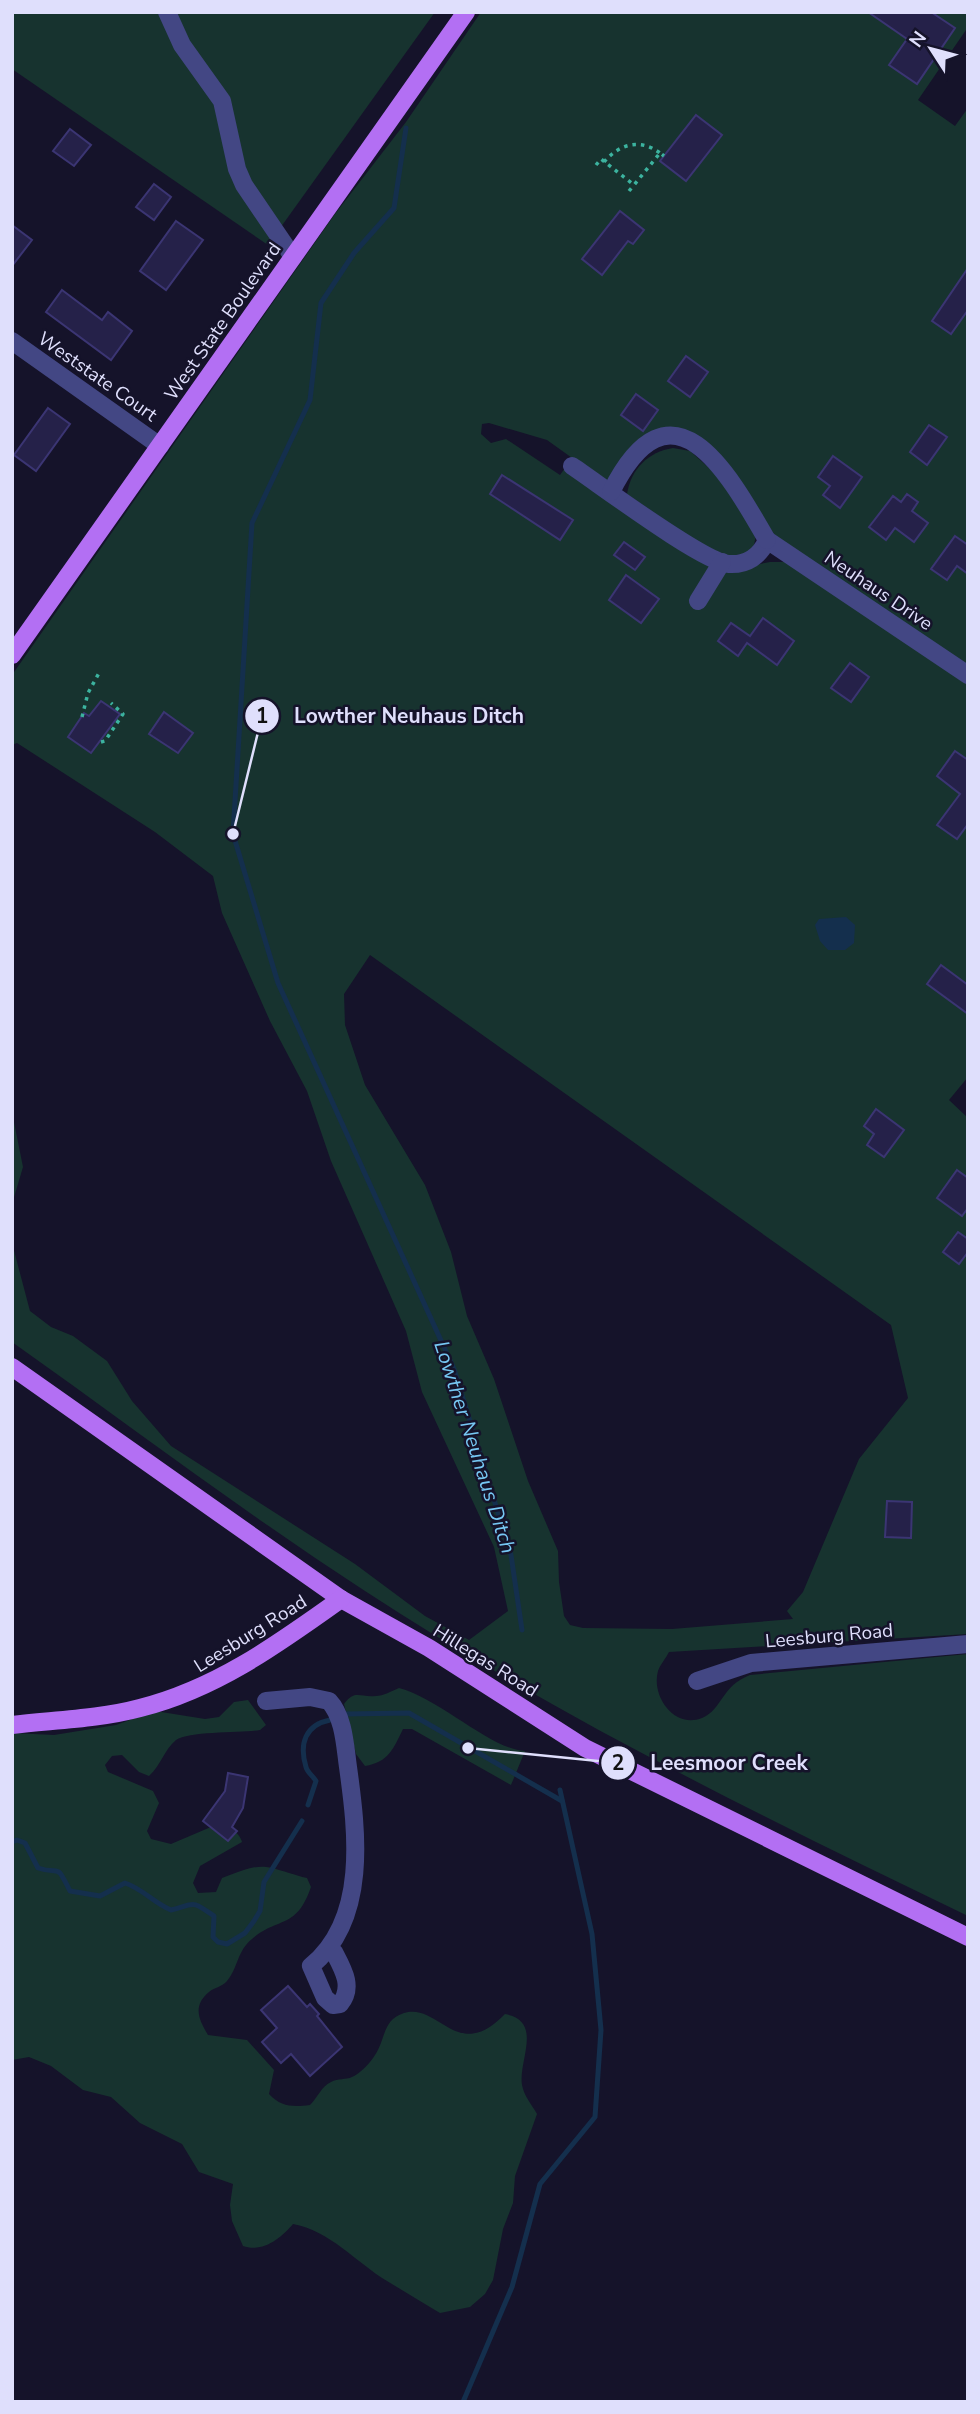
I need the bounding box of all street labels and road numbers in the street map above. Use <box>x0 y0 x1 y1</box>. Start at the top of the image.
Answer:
street label: West State Boulevard <box>158 237 287 406</box>
street label: Weststate Court <box>33 326 163 428</box>
street label: Neuhaus Drive <box>819 545 938 637</box>
street label: Leesburg Road <box>189 1589 312 1679</box>
street label: Leesburg Road <box>764 1617 894 1655</box>
street label: Hillegas Road <box>428 1618 543 1704</box>

